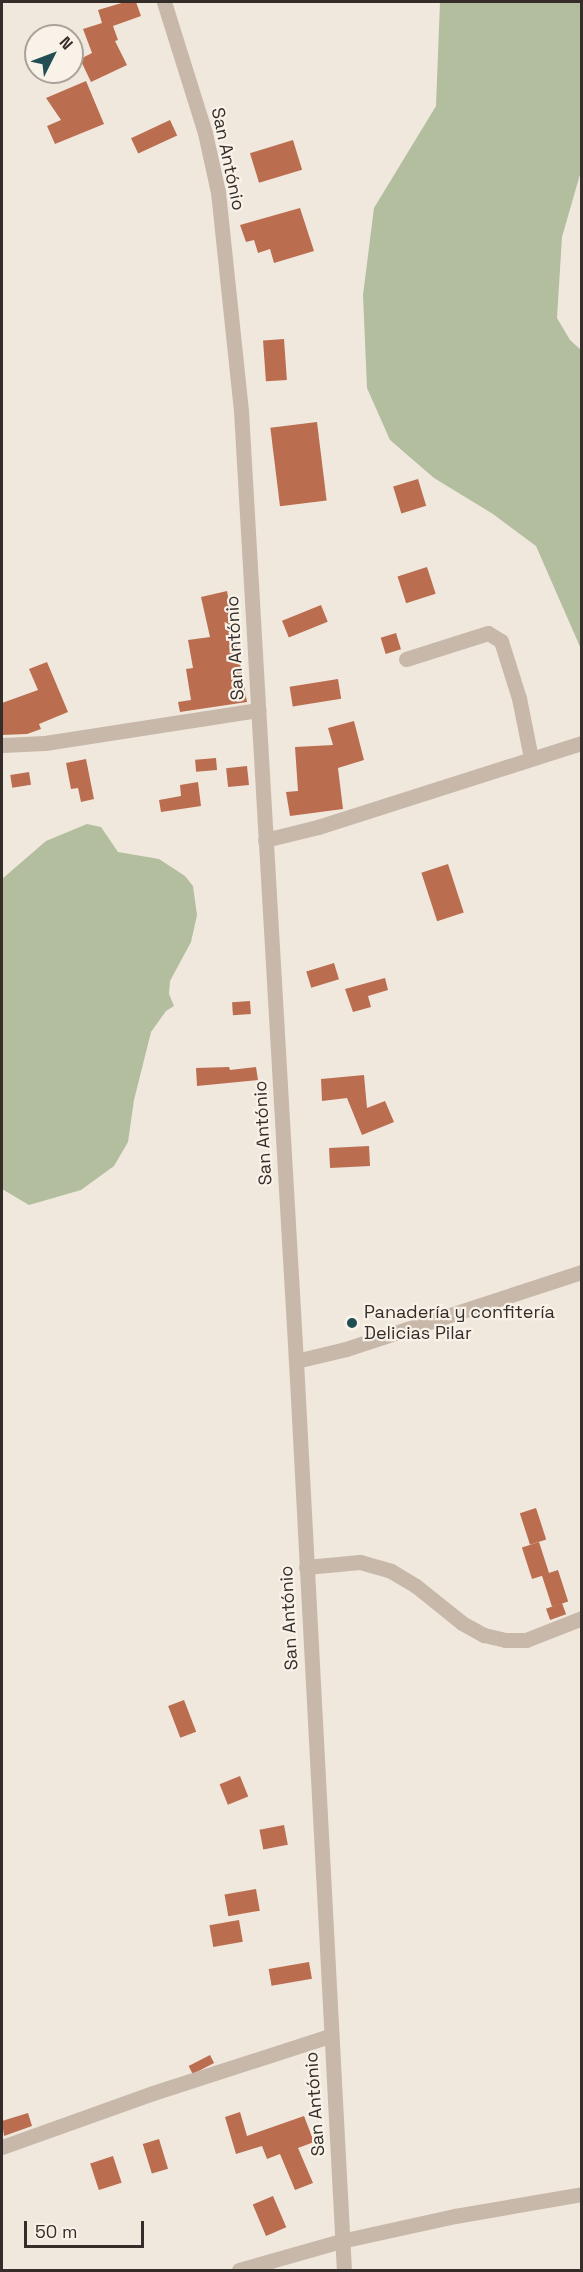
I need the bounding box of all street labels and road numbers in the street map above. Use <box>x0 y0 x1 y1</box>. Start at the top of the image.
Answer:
street label: San António <box>207 105 249 213</box>
street label: San António <box>221 595 249 701</box>
street label: San António <box>249 1080 277 1186</box>
street label: San António <box>275 1565 303 1671</box>
street label: San António <box>301 2051 329 2157</box>

